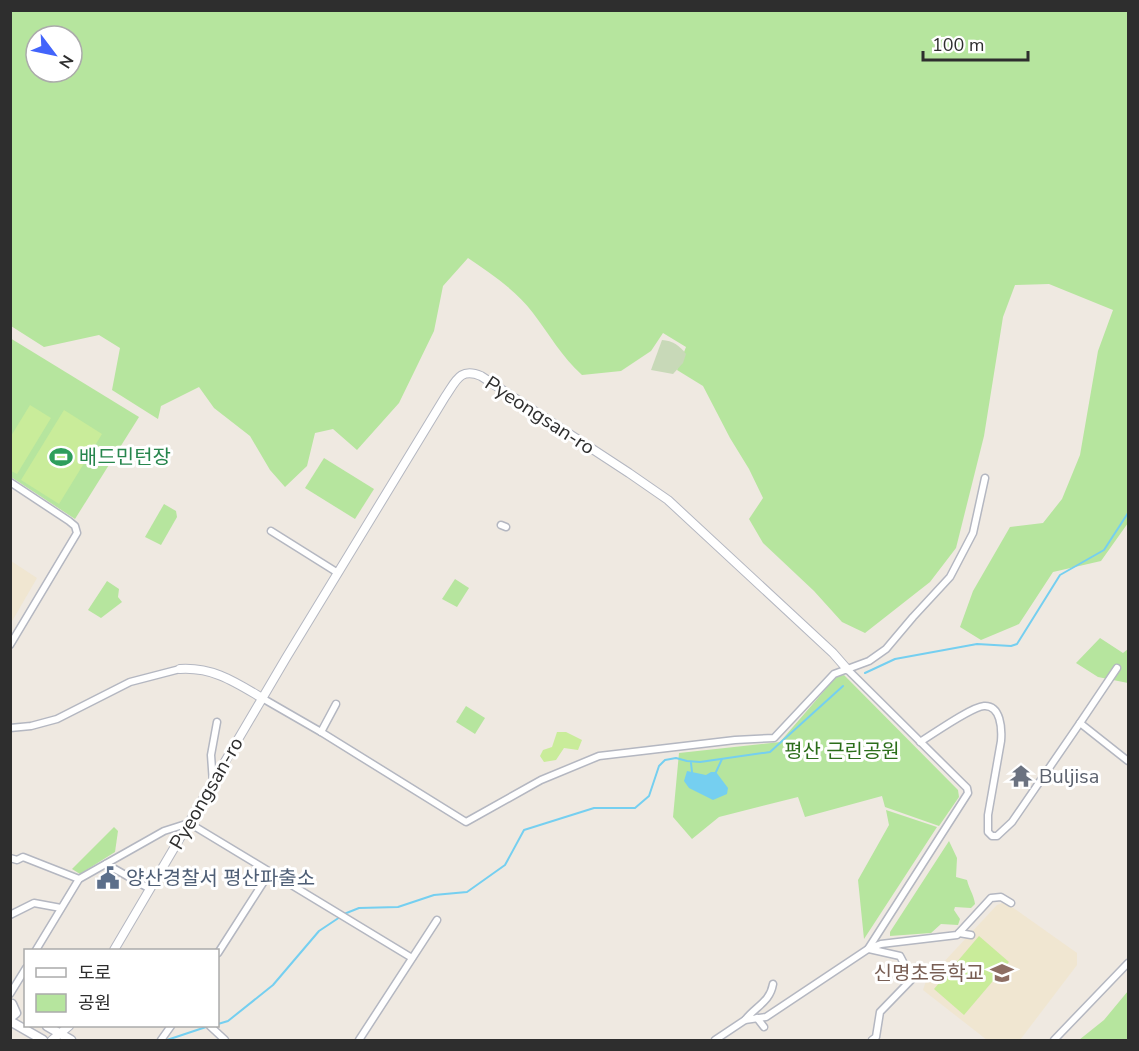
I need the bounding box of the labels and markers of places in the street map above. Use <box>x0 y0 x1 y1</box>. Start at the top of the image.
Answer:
sports icon: 배드민턴장 <box>48 444 74 470</box>
place label: 배드민턴장 <box>79 444 171 471</box>
temple icon: Buljisa <box>1008 763 1034 789</box>
place label: Buljisa <box>1039 763 1099 790</box>
public building icon: 양산경찰서 평산파출소 <box>95 865 121 891</box>
place label: 양산경찰서 평산파출소 <box>126 865 315 892</box>
place label: 신명초등학교 <box>874 960 984 987</box>
school or university icon: 신명초등학교 <box>989 960 1015 986</box>

